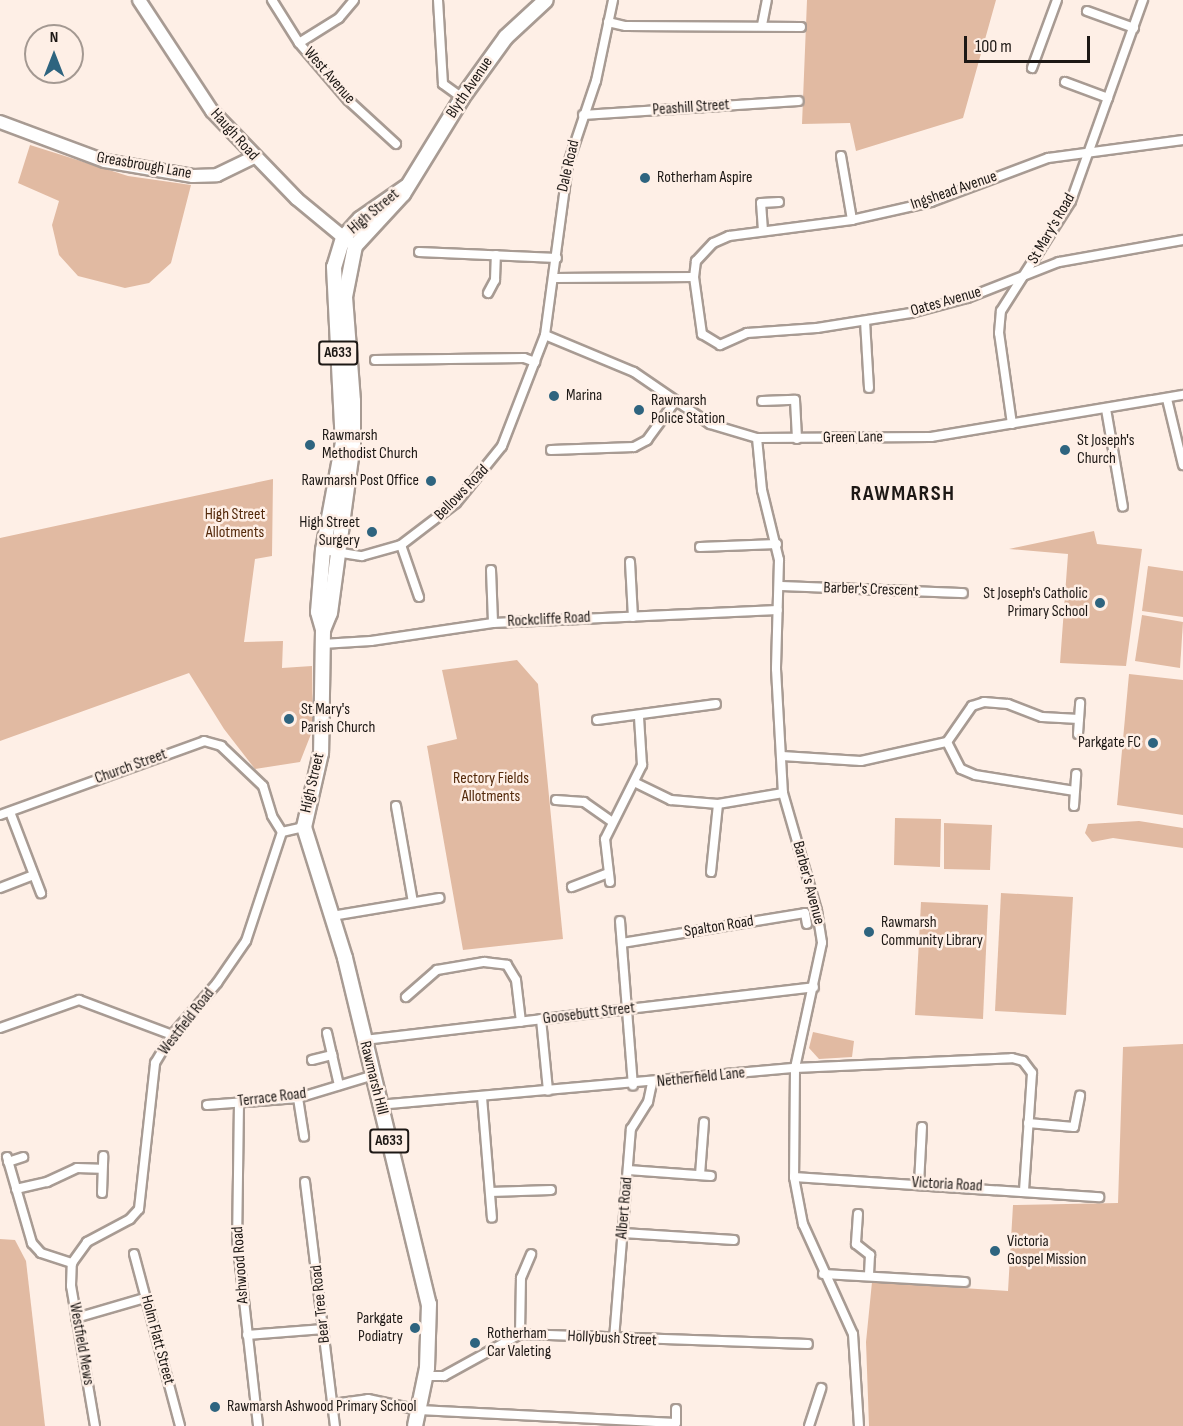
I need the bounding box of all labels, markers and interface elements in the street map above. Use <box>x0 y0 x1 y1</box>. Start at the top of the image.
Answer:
north arrow <box>24 24 84 84</box>
scale bar <box>967 24 1093 62</box>
text: N <box>50 28 58 47</box>
text: 100 m <box>975 36 1012 57</box>
street label: West Avenue <box>299 44 359 108</box>
street label: Blyth Avenue <box>443 54 497 122</box>
street label: Peashill Street <box>652 96 730 120</box>
street label: Haugh Road <box>206 105 262 165</box>
street label: Dale Road <box>554 138 584 194</box>
street label: Greasbrough Lane <box>95 148 193 184</box>
street label: Ingshead Avenue <box>908 167 1000 215</box>
place label: Rotherham Aspire <box>657 168 752 188</box>
marker: Rotherham Aspire <box>638 171 652 185</box>
street label: High Street <box>345 185 403 239</box>
street label: St Mary's Road <box>1024 190 1080 268</box>
street label: Oates Avenue <box>909 283 983 321</box>
road number: A633 <box>317 341 359 365</box>
place label: Marina <box>566 386 602 406</box>
marker: Marina <box>547 389 561 403</box>
place label: Rawmarsh Police Station <box>651 391 725 429</box>
marker: Rawmarsh Police Station <box>632 403 646 417</box>
place label: Rawmarsh Methodist Church <box>322 426 418 464</box>
street label: Green Lane <box>823 428 883 448</box>
place label: St Joseph's Church <box>1077 431 1135 469</box>
marker: Rawmarsh Methodist Church <box>303 438 317 452</box>
marker: St Joseph's Church <box>1058 443 1072 457</box>
street label: Bellows Road <box>431 461 493 525</box>
place label: Rawmarsh Post Office <box>301 471 419 491</box>
marker: Rawmarsh Post Office <box>424 474 438 488</box>
district label: RAWMARSH <box>851 481 955 507</box>
park label: High Street Allotments <box>205 505 265 543</box>
place label: High Street Surgery <box>299 513 360 551</box>
marker: High Street Surgery <box>365 525 379 539</box>
street label: Barber's Crescent <box>823 579 919 601</box>
place label: St Joseph's Catholic Primary School <box>983 584 1088 622</box>
marker: St Joseph's Catholic Primary School <box>1093 596 1107 610</box>
street label: Rockcliffe Road <box>507 608 591 632</box>
place label: St Mary's Parish Church <box>301 700 375 738</box>
marker: St Mary's Parish Church <box>282 712 296 726</box>
place label: Parkgate FC <box>1078 733 1141 753</box>
marker: Parkgate FC <box>1146 736 1160 750</box>
street label: Church Street <box>92 745 170 789</box>
street label: High Street <box>297 751 329 815</box>
park label: Rectory Fields Allotments <box>453 769 529 807</box>
street label: Barber's Avenue <box>788 839 828 927</box>
street label: Spalton Road <box>683 912 755 942</box>
place label: Rawmarsh Community Library <box>881 913 983 951</box>
marker: Rawmarsh Community Library <box>862 925 876 939</box>
street label: Westfield Road <box>155 985 219 1059</box>
street label: Goosebutt Street <box>542 999 636 1029</box>
street label: Rawmarsh Hill <box>355 1039 391 1117</box>
street label: Netherfield Lane <box>656 1064 746 1092</box>
street label: Terrace Road <box>237 1084 307 1112</box>
road number: A633 <box>368 1129 410 1153</box>
street label: Victoria Road <box>911 1174 983 1196</box>
street label: Albert Road <box>613 1176 637 1240</box>
street label: Ashwood Road <box>229 1226 253 1304</box>
place label: Victoria Gospel Mission <box>1007 1232 1086 1270</box>
marker: Victoria Gospel Mission <box>988 1244 1002 1258</box>
street label: Bear Tree Road <box>307 1264 335 1344</box>
street label: Holm Flatt Street <box>136 1293 178 1387</box>
street label: Westfield Mews <box>64 1301 98 1387</box>
place label: Parkgate Podiatry <box>356 1309 403 1347</box>
marker: Parkgate Podiatry <box>408 1321 422 1335</box>
place label: Rotherham Car Valeting <box>487 1324 551 1362</box>
street label: Hollybush Street <box>567 1327 657 1351</box>
marker: Rotherham Car Valeting <box>468 1336 482 1350</box>
place label: Rawmarsh Ashwood Primary School <box>227 1397 417 1417</box>
marker: Rawmarsh Ashwood Primary School <box>208 1400 222 1414</box>

